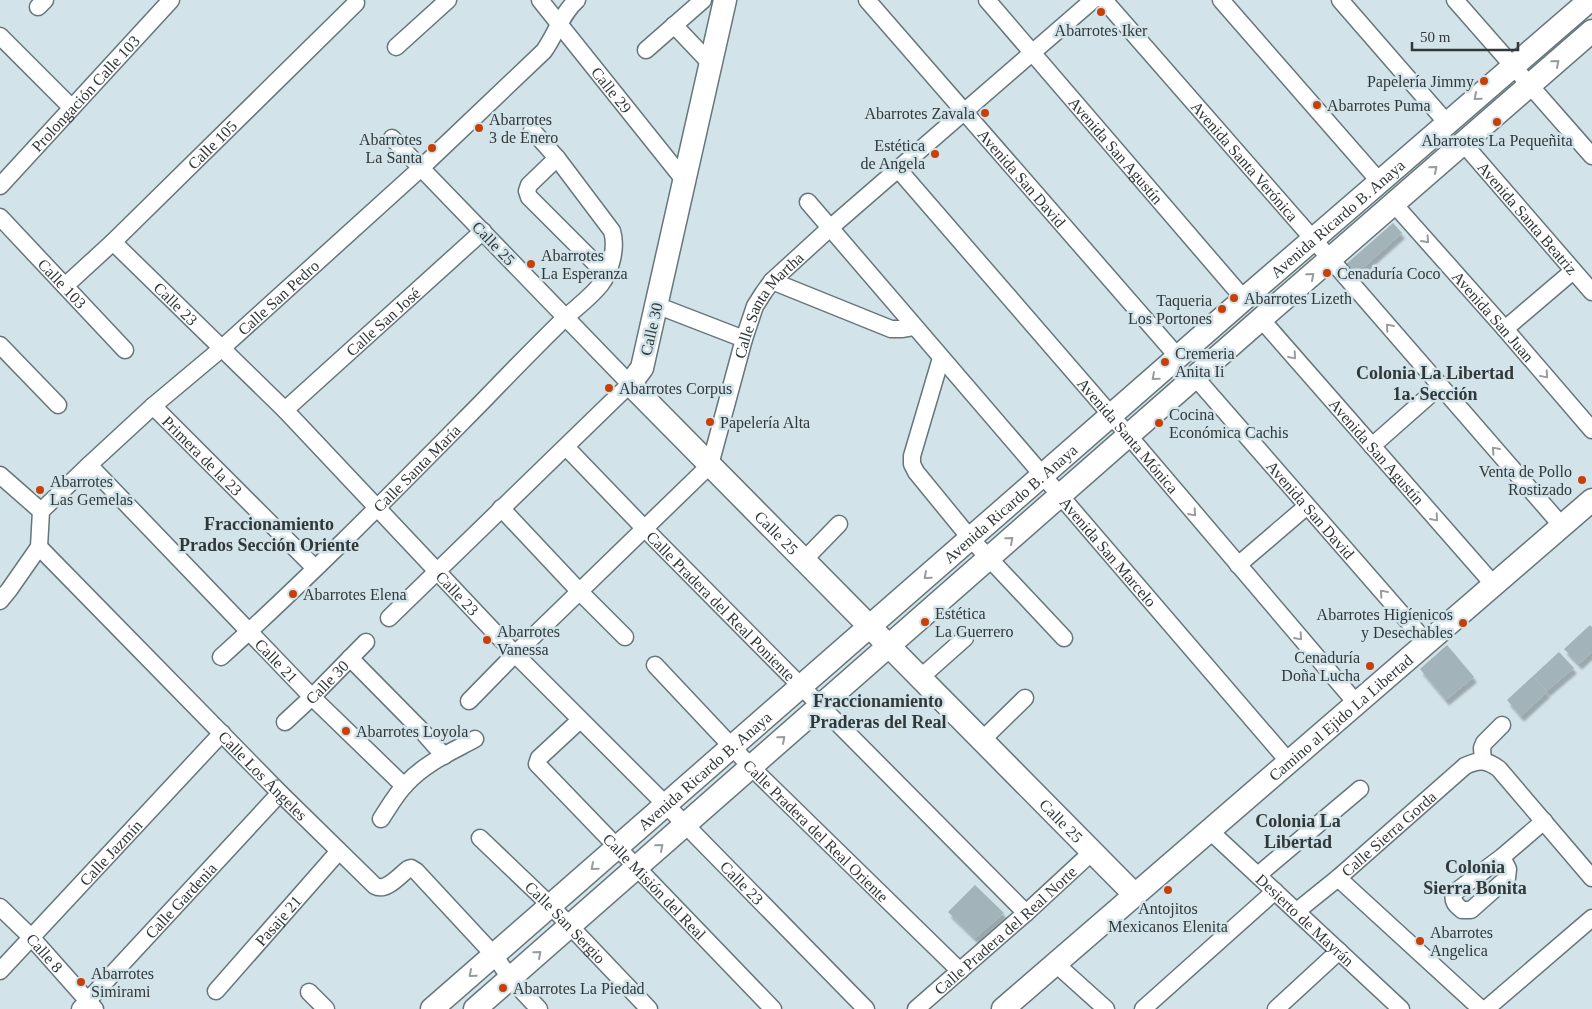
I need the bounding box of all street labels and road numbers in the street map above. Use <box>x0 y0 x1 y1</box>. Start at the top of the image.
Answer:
street label: Prolongación Calle 103 <box>28 32 143 155</box>
street label: Calle 29 <box>588 64 635 116</box>
street label: Avenida San Agustín <box>1065 94 1166 207</box>
street label: Avenida Santa Verónica <box>1188 98 1301 225</box>
street label: Calle 105 <box>184 117 240 173</box>
street label: Avenida San David <box>974 126 1069 231</box>
street label: Avenida Ricardo B. Anaya <box>1267 156 1408 281</box>
street label: Avenida Santa Beatriz <box>1474 159 1581 278</box>
street label: Calle 25 <box>469 218 518 269</box>
street label: Calle Santa Martha <box>731 249 807 360</box>
street label: Calle 103 <box>35 255 89 312</box>
street label: Calle San Pedro <box>235 257 322 339</box>
street label: Avenida San Juan <box>1449 268 1537 365</box>
street label: Calle 23 <box>150 279 201 329</box>
street label: Calle San José <box>343 284 424 359</box>
street label: Calle 30 <box>637 301 666 357</box>
street label: Avenida Santa Mónica <box>1074 375 1181 496</box>
street label: Avenida San Agustín <box>1326 395 1427 508</box>
street label: Primera de la 23 <box>159 413 245 499</box>
street label: Calle Santa María <box>370 421 464 515</box>
street label: Avenida Ricardo B. Anaya <box>940 441 1081 567</box>
street label: Avenida San David <box>1263 458 1358 562</box>
street label: Avenida San Marcelo <box>1056 494 1160 610</box>
street label: Calle 25 <box>751 508 801 558</box>
street label: Calle Pradera del Real Poniente <box>643 528 799 684</box>
street label: Calle 23 <box>433 568 482 619</box>
street label: Calle 21 <box>252 635 301 686</box>
street label: Camino al Ejido La Libertad <box>1266 651 1416 784</box>
street label: Calle 30 <box>302 657 352 707</box>
street label: Avenida Ricardo B. Anaya <box>635 708 775 834</box>
street label: Calle Los Ángeles <box>215 728 310 824</box>
street label: Calle Pradera del Real Oriente <box>740 757 892 905</box>
street label: Calle Sierra Gorda <box>1338 788 1439 880</box>
street label: Calle 25 <box>1036 796 1086 846</box>
street label: Calle Jazmín <box>76 817 145 889</box>
street label: Calle Misión del Real <box>600 830 710 943</box>
street label: Calle 23 <box>717 858 767 908</box>
street label: Calle Gardenia <box>142 860 220 942</box>
street label: Calle Pradera del Real Norte <box>931 863 1080 998</box>
street label: Desierto de Mayrán <box>1252 870 1357 970</box>
street label: Calle San Sergio <box>522 878 609 967</box>
street label: Pasaje 21 <box>252 892 305 949</box>
street label: Calle 8 <box>23 930 66 976</box>

